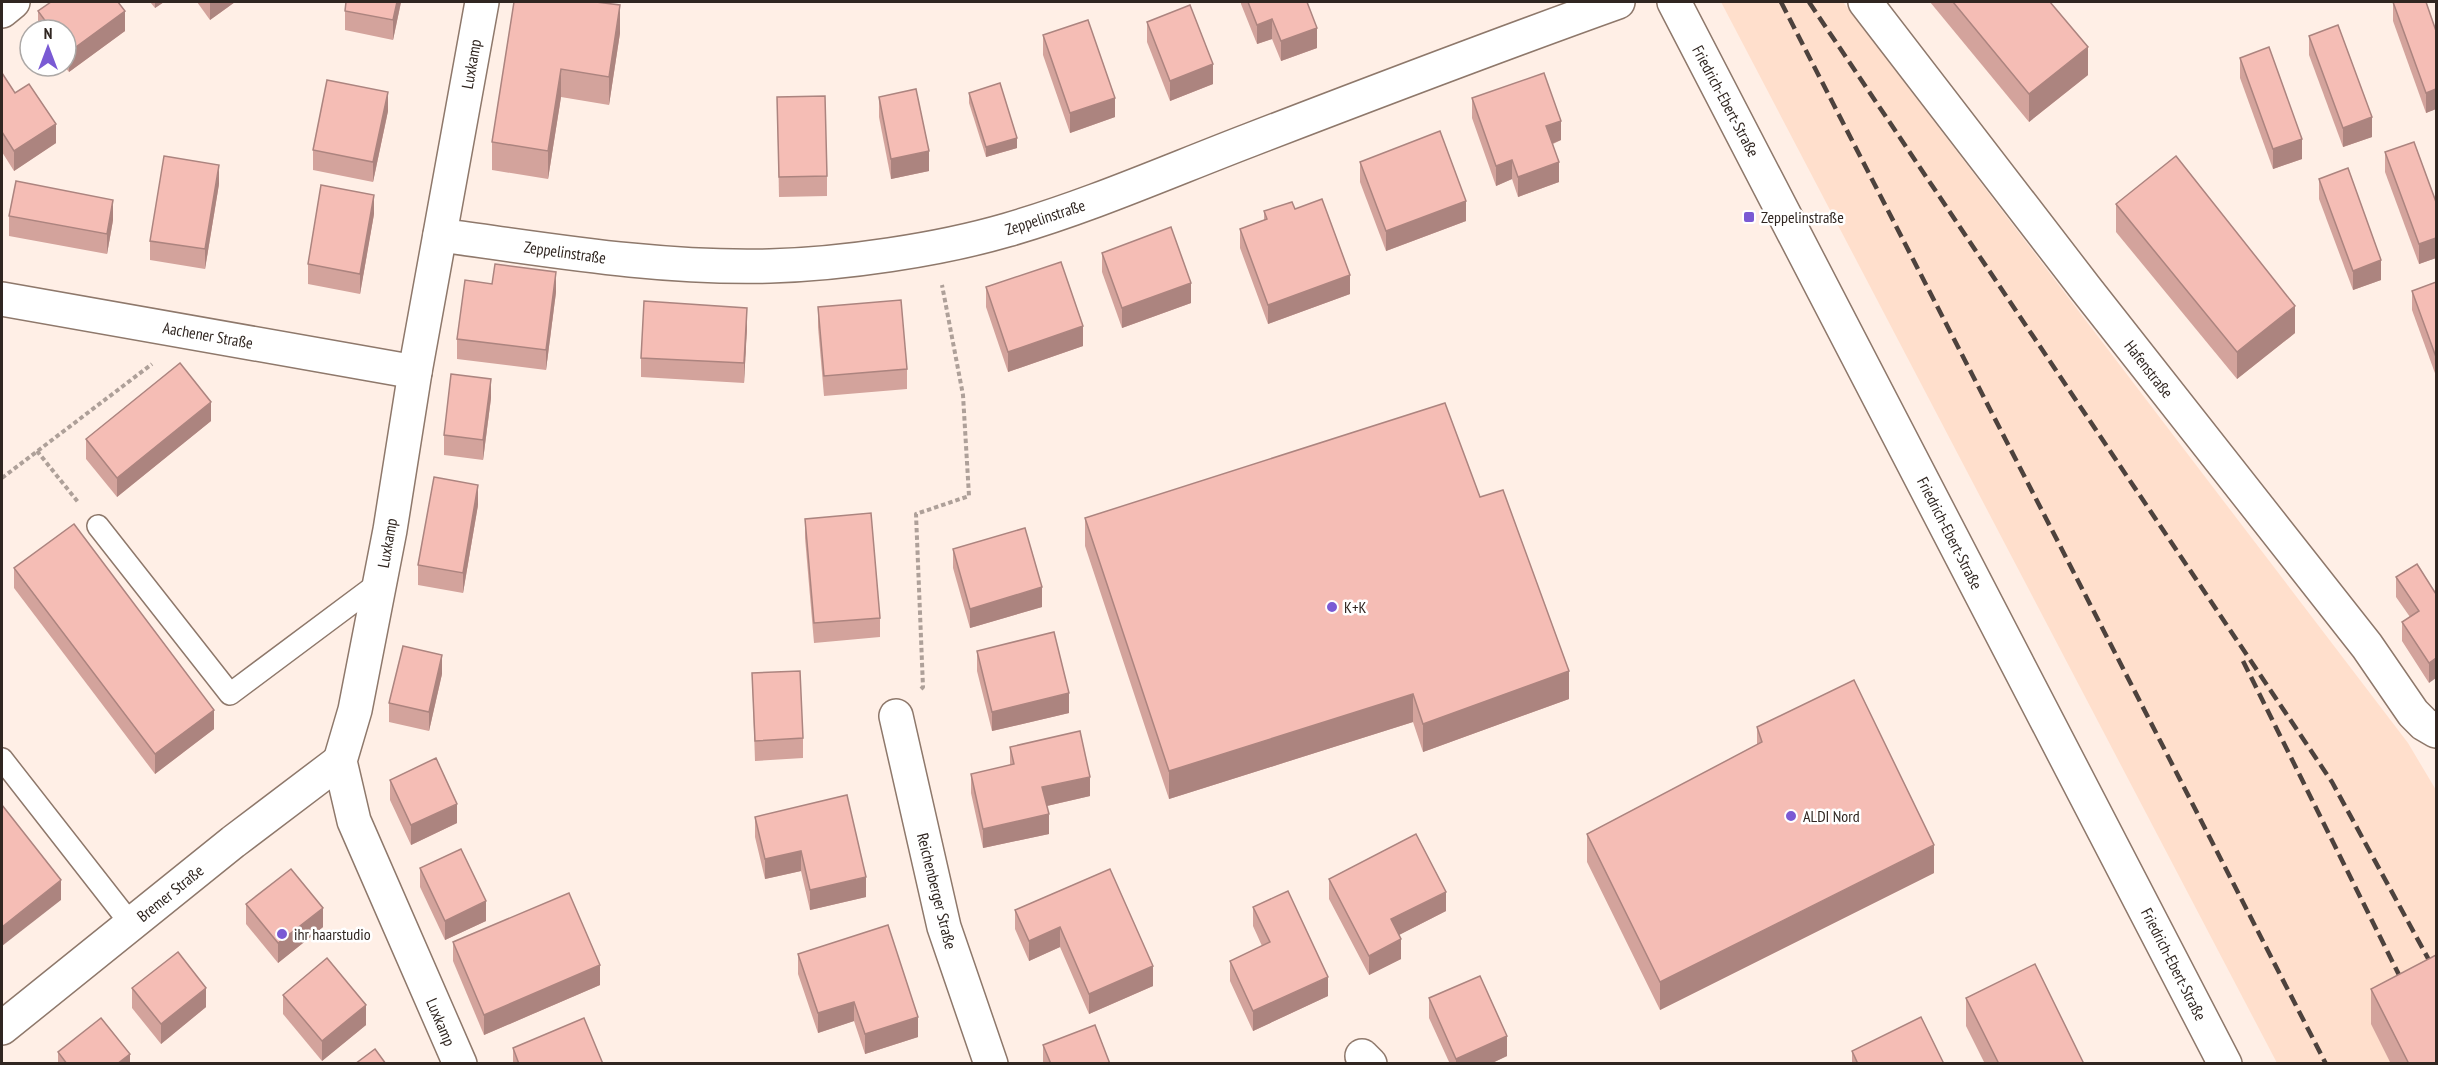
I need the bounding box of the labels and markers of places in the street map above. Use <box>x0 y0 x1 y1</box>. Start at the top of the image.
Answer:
place label: Zeppelinstraße <box>1761 207 1844 227</box>
marker: Zeppelinstraße <box>1742 210 1756 224</box>
place label: K+K <box>1344 597 1367 617</box>
marker: K+K <box>1325 600 1339 614</box>
place label: ALDI Nord <box>1803 806 1860 826</box>
marker: ALDI Nord <box>1784 809 1798 823</box>
place label: ihr haarstudio <box>294 924 371 944</box>
marker: ihr haarstudio <box>275 927 289 941</box>

